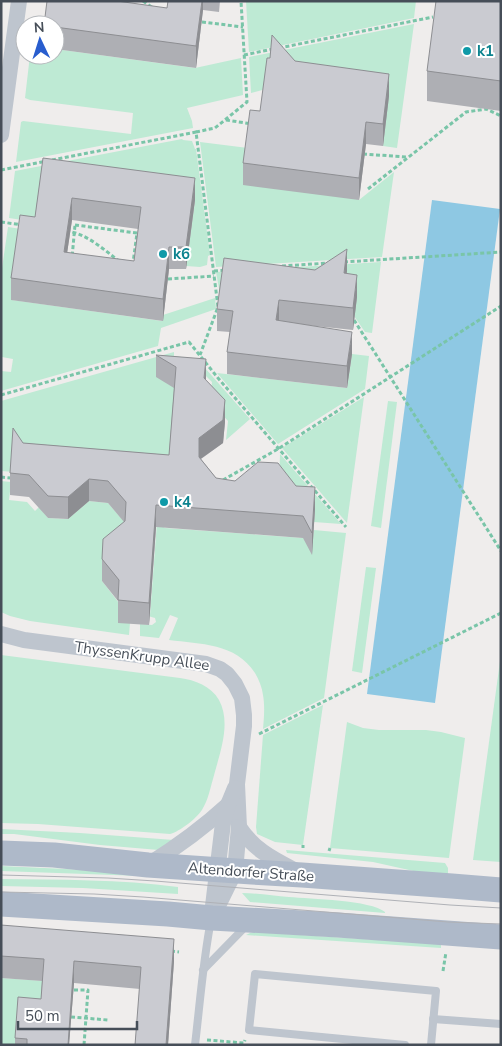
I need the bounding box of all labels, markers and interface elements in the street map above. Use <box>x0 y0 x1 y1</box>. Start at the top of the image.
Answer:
north arrow <box>15 15 65 65</box>
text: N <box>33 18 45 37</box>
place label: k1 <box>477 41 494 61</box>
marker: k1 <box>461 45 473 57</box>
place label: k6 <box>173 244 190 264</box>
marker: k6 <box>157 248 169 260</box>
place label: k4 <box>174 492 191 512</box>
marker: k4 <box>158 496 170 508</box>
street label: ThyssenKrupp Allee <box>73 637 211 675</box>
street label: Altendorfer Straße <box>187 858 315 886</box>
scale bar <box>18 998 136 1030</box>
text: 50 m <box>25 1006 60 1026</box>

